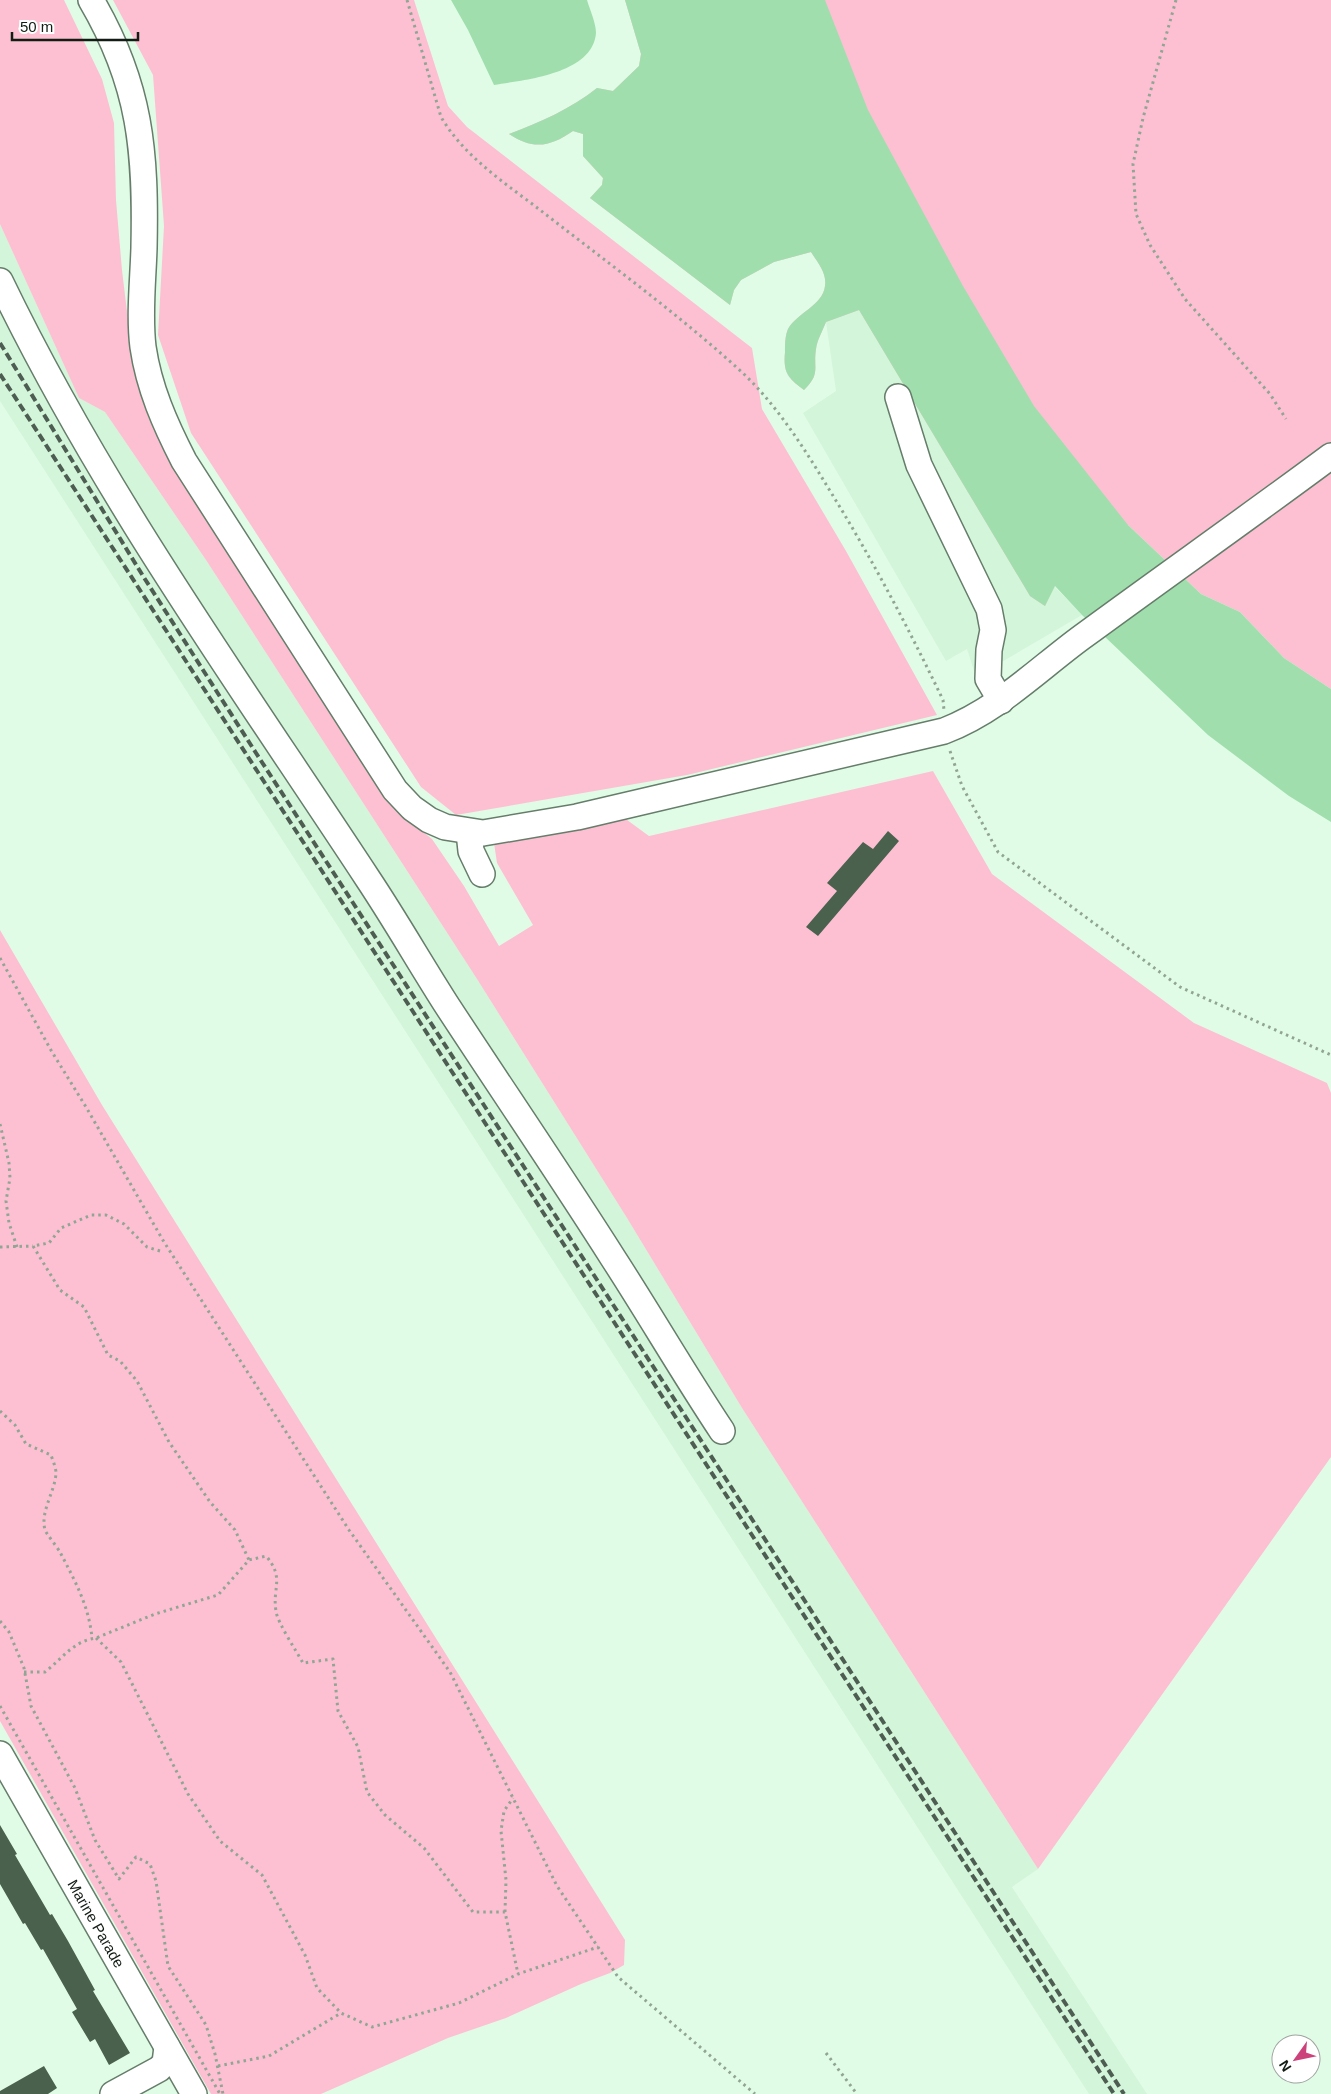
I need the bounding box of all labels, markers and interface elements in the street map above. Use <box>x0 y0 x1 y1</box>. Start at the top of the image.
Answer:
scale bar <box>12 10 139 42</box>
text: 50 m <box>20 18 53 35</box>
street label: Marine Parade <box>65 1876 128 1970</box>
north arrow <box>1271 2034 1321 2084</box>
text: N <box>1276 2057 1295 2075</box>

